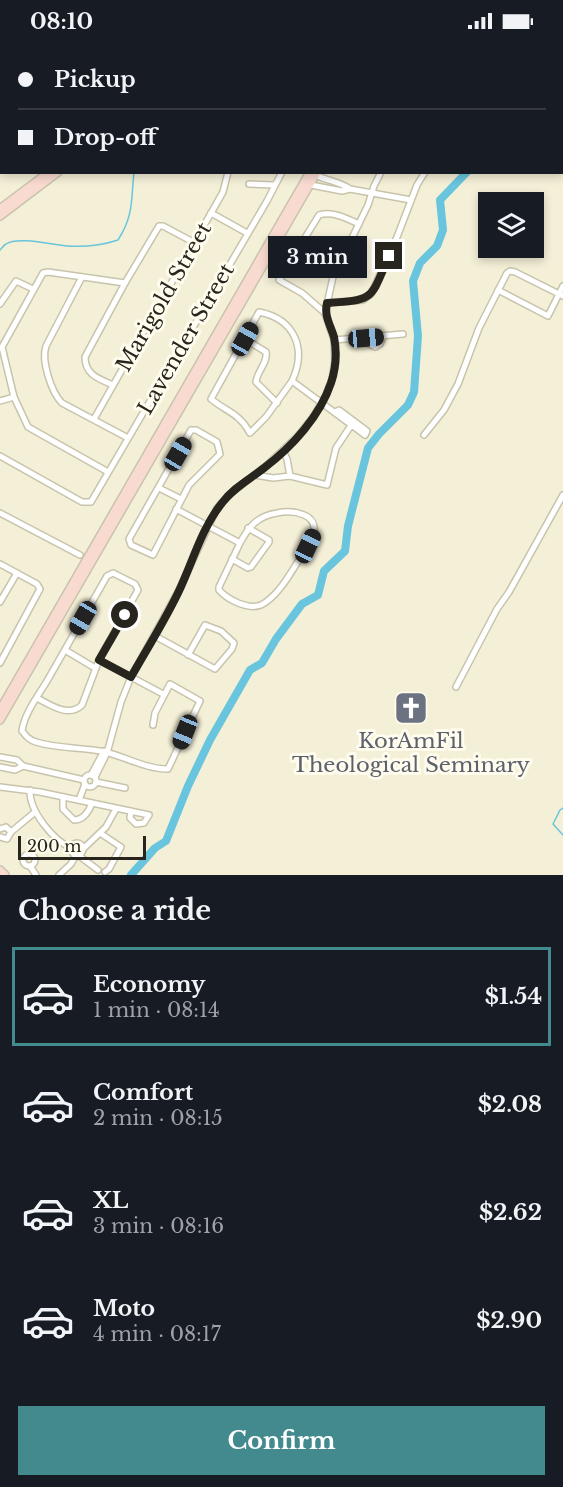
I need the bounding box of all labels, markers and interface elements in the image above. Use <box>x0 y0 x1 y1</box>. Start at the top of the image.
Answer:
text: 08:10 <box>30 8 93 35</box>
text: Pickup <box>54 66 136 93</box>
text: Drop-off <box>54 124 156 151</box>
map controls <box>478 192 544 258</box>
button: layers <box>478 192 544 258</box>
street label: Marigold Street <box>111 218 217 376</box>
callout: 3 min <box>269 235 368 277</box>
route end <box>375 242 402 269</box>
text: 3 min <box>287 245 348 269</box>
street label: Lavender Street <box>132 259 240 419</box>
car <box>228 319 262 359</box>
car <box>347 327 385 349</box>
car <box>161 434 195 474</box>
car <box>292 526 324 566</box>
car <box>66 598 100 638</box>
route start <box>111 601 138 628</box>
church icon: KorAmFil Theological Seminary <box>393 690 429 726</box>
car <box>170 712 200 752</box>
place label: KorAmFil Theological Seminary <box>292 728 531 778</box>
scale bar <box>18 833 146 860</box>
text: 200 m <box>27 836 81 856</box>
text: Choose a ride <box>18 894 211 927</box>
icon: car <box>21 970 75 1024</box>
text: Economy <box>93 971 205 998</box>
text: $1.54 <box>485 983 542 1010</box>
text: 1 min · 08:14 <box>93 998 220 1022</box>
icon: car <box>21 1078 75 1132</box>
text: Comfort <box>93 1079 193 1106</box>
text: $2.08 <box>478 1091 542 1118</box>
text: 2 min · 08:15 <box>93 1106 223 1130</box>
icon: car <box>21 1186 75 1240</box>
text: XL <box>93 1187 128 1214</box>
text: $2.62 <box>479 1199 542 1226</box>
text: 3 min · 08:16 <box>93 1214 224 1238</box>
icon: car <box>21 1294 75 1348</box>
text: Moto <box>93 1295 155 1322</box>
text: $2.90 <box>476 1307 542 1334</box>
text: 4 min · 08:17 <box>93 1322 221 1346</box>
button: Confirm <box>18 1406 545 1475</box>

